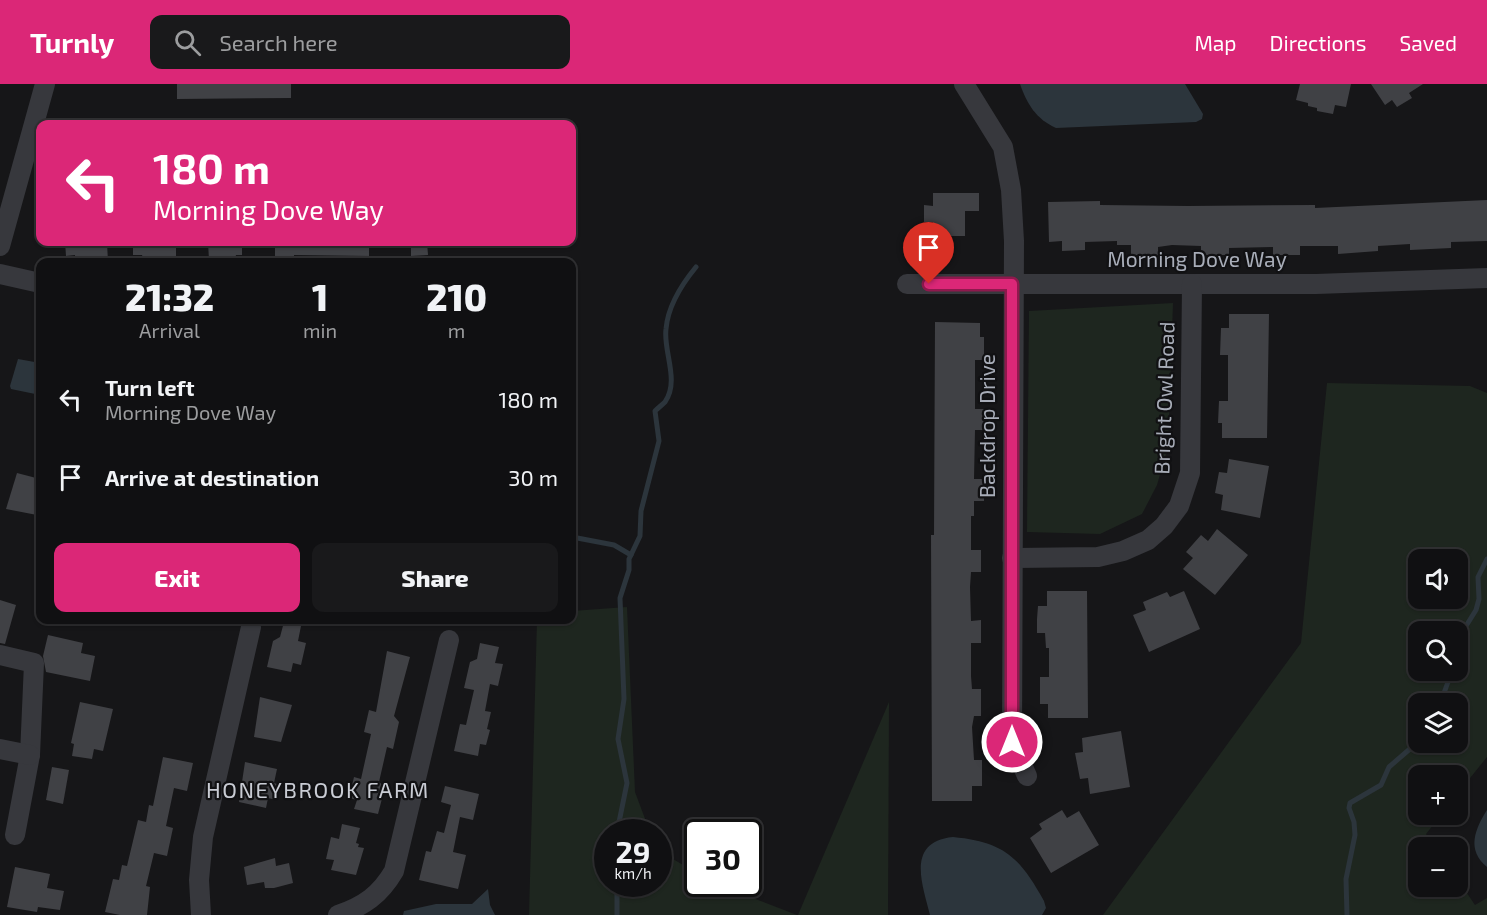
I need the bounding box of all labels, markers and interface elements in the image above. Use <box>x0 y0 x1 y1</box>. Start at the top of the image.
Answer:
search box <box>150 15 570 69</box>
text: Turnly <box>30 25 114 59</box>
icon: search <box>171 26 204 59</box>
text: Search here <box>219 29 338 55</box>
text: Map <box>1194 30 1237 55</box>
text: Directions <box>1270 30 1366 55</box>
text: Saved <box>1399 30 1457 55</box>
text: 180 m <box>153 142 270 192</box>
icon: left <box>54 144 132 222</box>
text: Morning Dove Way <box>153 193 384 225</box>
pin <box>903 222 954 284</box>
icon: arrive <box>912 231 945 264</box>
street label: Morning Dove Way <box>1107 246 1287 271</box>
text: 21:32 <box>125 275 214 318</box>
text: 1 <box>312 275 328 318</box>
text: 210 <box>426 275 487 318</box>
text: Arrival <box>139 318 200 342</box>
text: min <box>303 318 337 342</box>
text: m <box>448 318 465 342</box>
street label: Bright Owl Road <box>1148 321 1179 475</box>
street label: Backdrop Drive <box>974 354 999 498</box>
text: Turn left <box>105 374 194 400</box>
icon: left <box>54 383 87 416</box>
text: 180 m <box>498 386 558 412</box>
text: Morning Dove Way <box>105 400 276 424</box>
icon: arrive <box>54 461 87 494</box>
text: Arrive at destination <box>105 464 319 490</box>
text: 30 m <box>508 464 558 490</box>
button: Exit <box>54 543 300 612</box>
button: Share <box>312 543 558 612</box>
map controls <box>1408 549 1468 897</box>
button: sound <box>1408 549 1468 609</box>
button: search <box>1408 621 1468 681</box>
button: layers <box>1408 693 1468 753</box>
position arrow <box>980 710 1044 774</box>
button: + <box>1408 765 1468 825</box>
district label: HONEYBROOK FARM <box>206 776 430 802</box>
speed limit sign: 30 <box>684 819 762 897</box>
text: 29 <box>615 833 651 869</box>
button: − <box>1408 837 1468 897</box>
text: km/h <box>614 864 652 882</box>

